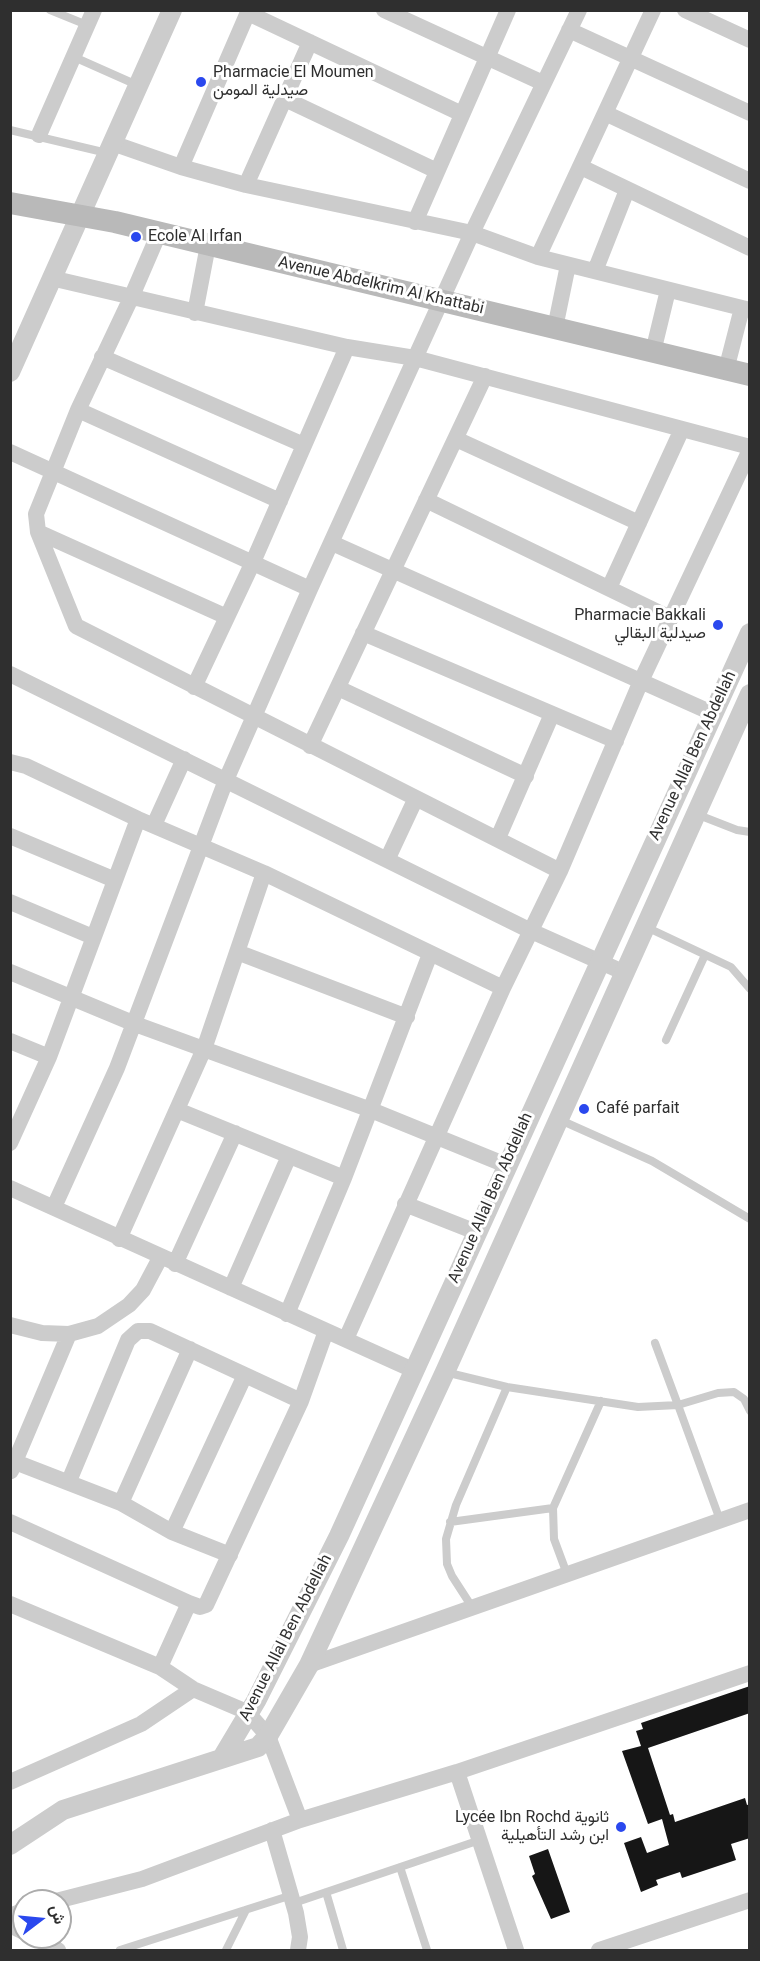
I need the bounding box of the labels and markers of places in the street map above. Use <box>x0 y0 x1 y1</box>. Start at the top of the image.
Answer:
place label: Pharmacie El Moumen صيدلية المومن <box>213 63 374 101</box>
marker: Pharmacie El Moumen صيدلية المومن <box>194 75 208 89</box>
place label: Ecole Al Irfan <box>148 227 242 247</box>
marker: Ecole Al Irfan <box>129 230 143 244</box>
place label: Pharmacie Bakkali صيدلية البقالي <box>574 606 706 644</box>
marker: Pharmacie Bakkali صيدلية البقالي <box>711 618 725 632</box>
place label: Café parfait <box>596 1099 680 1119</box>
marker: Café parfait <box>577 1102 591 1116</box>
place label: Lycée Ibn Rochd ثانوية ابن رشد التأهيلية <box>455 1808 609 1846</box>
marker: Lycée Ibn Rochd ثانوية ابن رشد التأهيلية <box>614 1820 628 1834</box>

